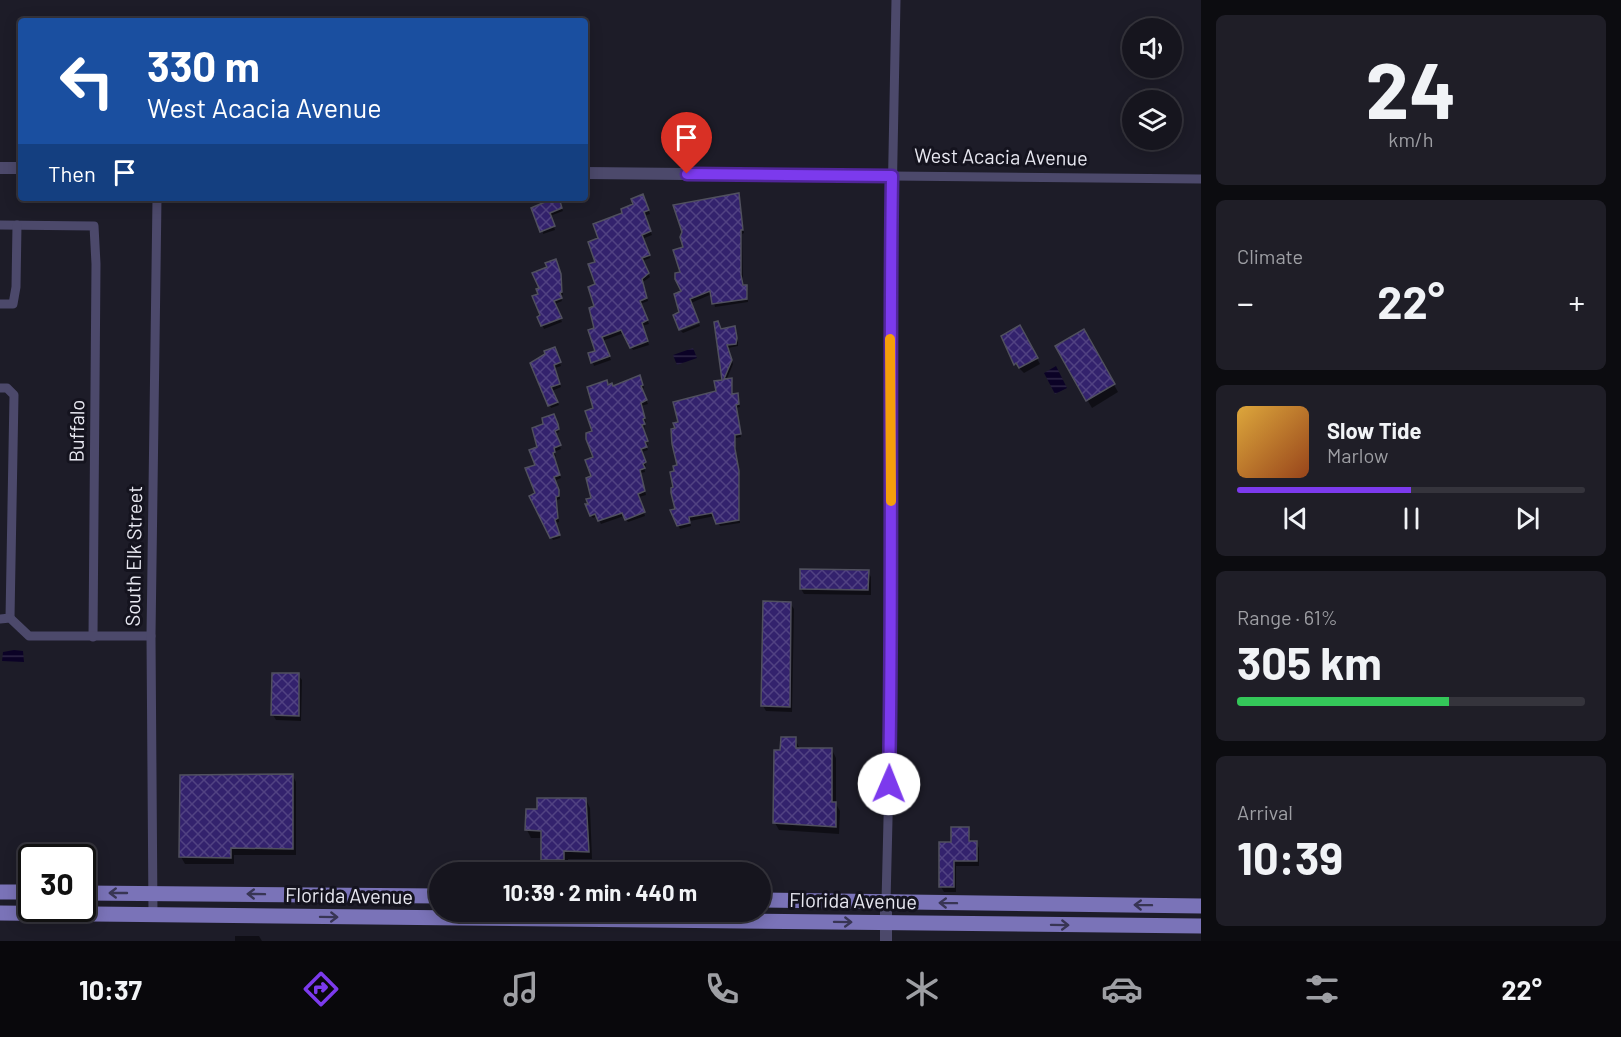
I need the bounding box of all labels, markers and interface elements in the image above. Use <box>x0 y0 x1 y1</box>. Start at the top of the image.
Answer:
map controls <box>1122 18 1182 150</box>
button: sound <box>1122 18 1182 78</box>
text: 330 m <box>147 40 260 90</box>
text: 24 <box>1366 41 1456 135</box>
icon: left <box>48 42 126 120</box>
button: layers <box>1122 90 1182 150</box>
text: West Acacia Avenue <box>147 91 382 123</box>
pin <box>661 112 712 174</box>
icon: arrive <box>670 121 703 154</box>
text: km/h <box>1388 127 1434 151</box>
street label: West Acacia Avenue <box>914 142 1088 170</box>
icon: arrive <box>108 156 141 189</box>
text: Then <box>48 160 96 186</box>
text: Climate <box>1237 244 1303 268</box>
text: 22° <box>1377 274 1445 328</box>
text: − <box>1237 282 1254 322</box>
text: + <box>1568 282 1585 322</box>
street label: Buffalo <box>63 399 89 462</box>
text: Slow Tide <box>1327 417 1422 443</box>
text: Marlow <box>1327 443 1388 467</box>
street label: South Elk Street <box>120 485 146 627</box>
icon: previous <box>1279 502 1312 535</box>
icon: pause <box>1395 502 1428 535</box>
icon: next <box>1511 502 1544 535</box>
text: Range · 61% <box>1237 605 1338 629</box>
text: 305 km <box>1237 635 1382 689</box>
position arrow <box>857 752 921 816</box>
text: Arrival <box>1237 800 1293 824</box>
text: 10:39 <box>1237 830 1343 884</box>
speed limit sign: 30 <box>18 844 96 922</box>
text: 10:39 · 2 min · 440 m <box>503 879 697 905</box>
street label: Florida Avenue <box>285 882 413 908</box>
one-way arrow <box>108 887 128 899</box>
street label: Florida Avenue <box>789 887 917 913</box>
one-way arrow <box>247 888 267 900</box>
one-way arrow <box>938 897 958 909</box>
one-way arrow <box>1133 899 1153 911</box>
one-way arrow <box>318 911 338 923</box>
one-way arrow <box>832 916 852 928</box>
one-way arrow <box>1049 919 1069 930</box>
icon: directions <box>300 968 342 1010</box>
icon: music <box>500 968 542 1010</box>
icon: phone <box>701 968 743 1010</box>
icon: climate <box>901 968 943 1010</box>
icon: car <box>1101 968 1143 1010</box>
icon: filters <box>1301 968 1343 1010</box>
text: 10:37 <box>79 973 142 1005</box>
text: 22° <box>1501 973 1542 1005</box>

